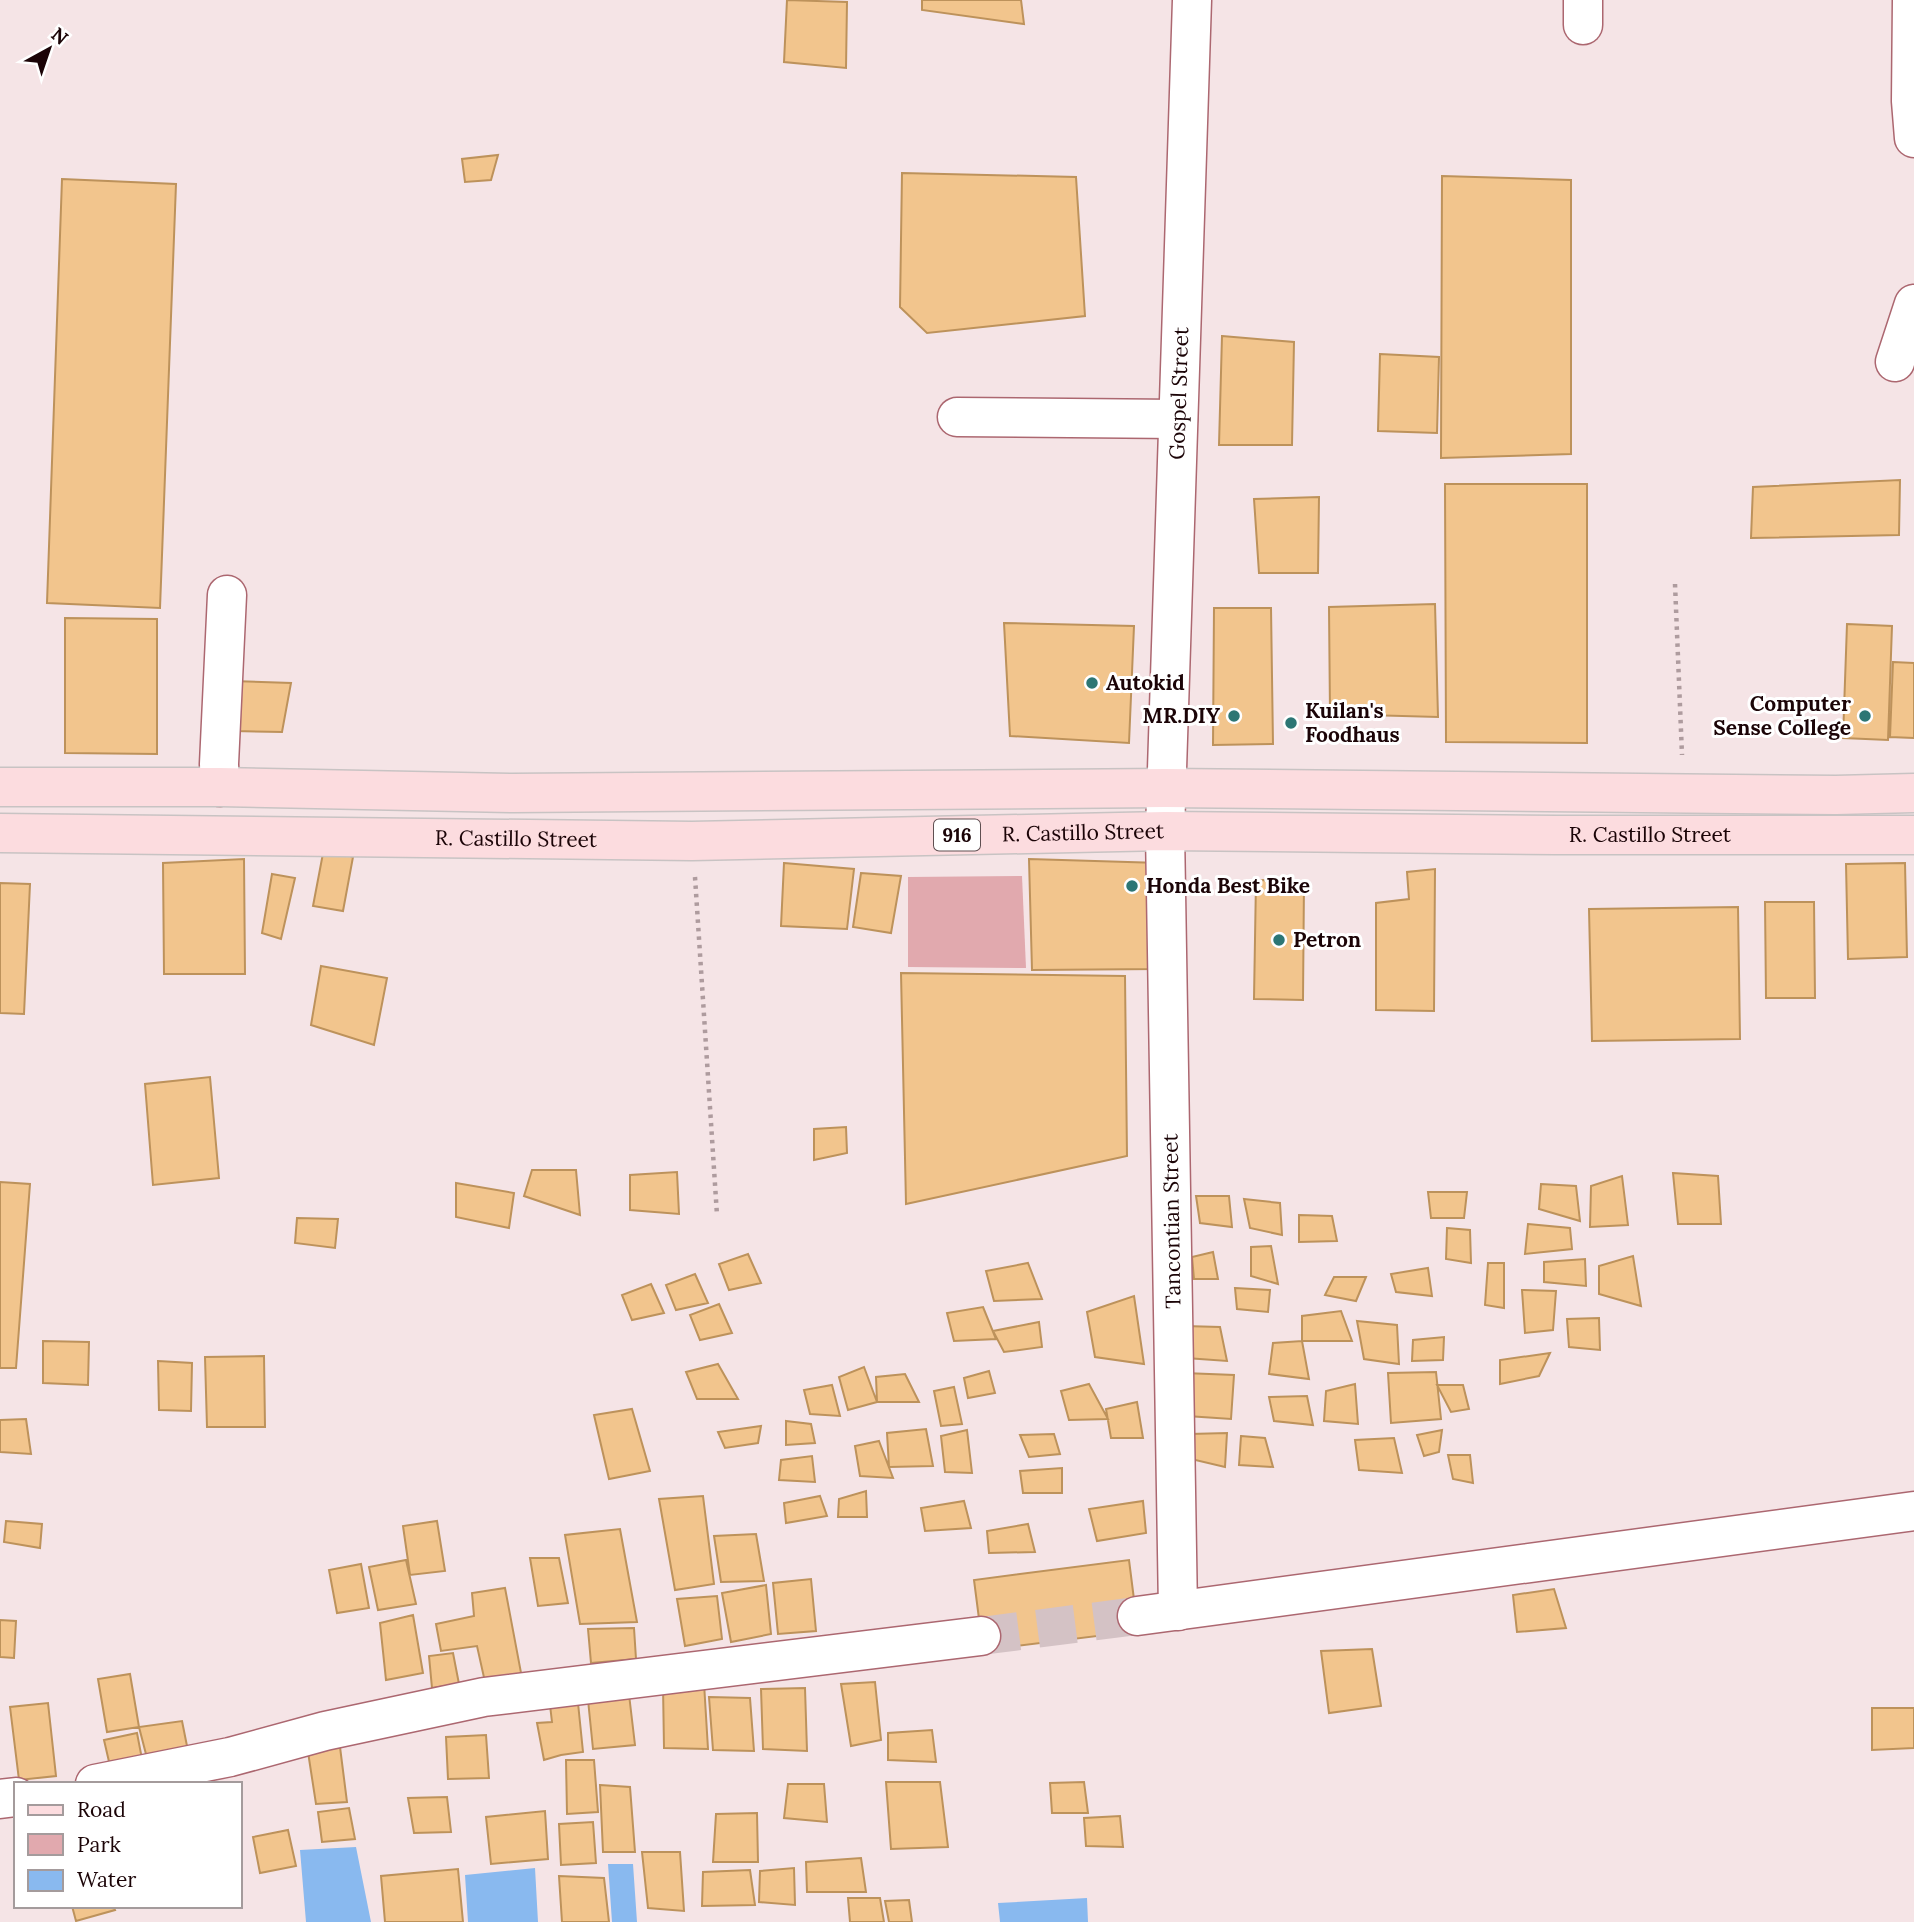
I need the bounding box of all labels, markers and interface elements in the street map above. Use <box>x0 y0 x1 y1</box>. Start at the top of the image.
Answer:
north arrow <box>14 14 84 84</box>
text: N <box>47 22 74 50</box>
street label: Gospel Street <box>1163 326 1194 460</box>
place label: Autokid <box>1106 669 1185 696</box>
marker: Autokid <box>1084 675 1100 691</box>
place label: Computer Sense College <box>1713 690 1851 741</box>
place label: Kuilan's Foodhaus <box>1305 697 1400 748</box>
place label: MR.DIY <box>1143 702 1220 729</box>
marker: MR.DIY <box>1226 708 1242 724</box>
marker: Computer Sense College <box>1857 708 1873 724</box>
marker: Kuilan's Foodhaus <box>1283 715 1299 731</box>
street label: R. Castillo Street <box>1002 817 1165 847</box>
road number: 916 <box>934 820 980 850</box>
street label: R. Castillo Street <box>1569 821 1732 848</box>
street label: R. Castillo Street <box>435 824 598 853</box>
place label: Honda Best Bike <box>1146 872 1310 899</box>
marker: Honda Best Bike <box>1124 878 1140 894</box>
place label: Petron <box>1293 926 1361 953</box>
marker: Petron <box>1271 932 1287 948</box>
street label: Tancontian Street <box>1156 1132 1187 1309</box>
legend <box>14 1782 242 1908</box>
text: Road <box>77 1796 126 1823</box>
text: Park <box>77 1831 121 1858</box>
text: Water <box>77 1866 136 1893</box>

